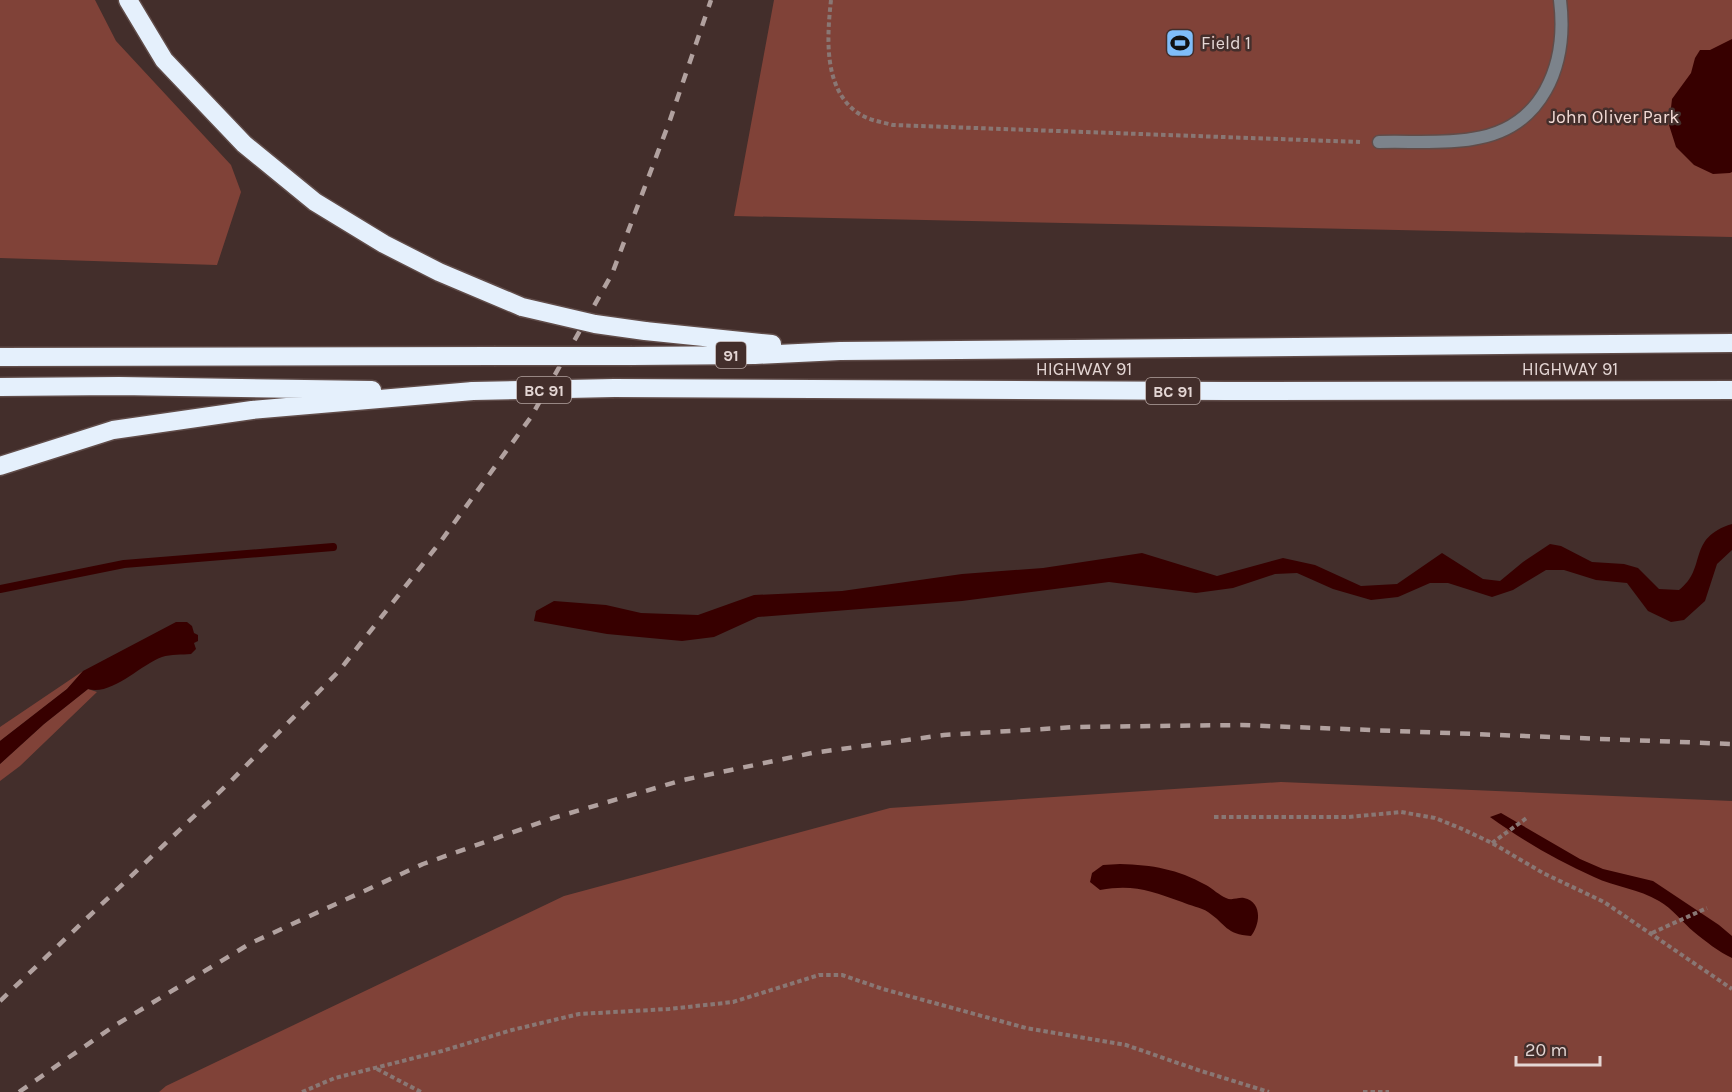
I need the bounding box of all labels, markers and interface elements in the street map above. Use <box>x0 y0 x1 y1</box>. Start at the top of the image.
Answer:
sports icon: Field 1 <box>1164 27 1196 59</box>
place label: Field 1 <box>1201 32 1251 54</box>
park label: John Oliver Park <box>1549 106 1679 128</box>
road number: 91 <box>716 342 746 368</box>
street label: HIGHWAY 91 <box>1036 358 1132 380</box>
street label: HIGHWAY 91 <box>1522 358 1618 380</box>
road number: BC 91 <box>517 377 571 403</box>
road number: BC 91 <box>1146 378 1200 404</box>
scale bar <box>1516 1029 1600 1067</box>
text: 20 m <box>1525 1039 1567 1061</box>

